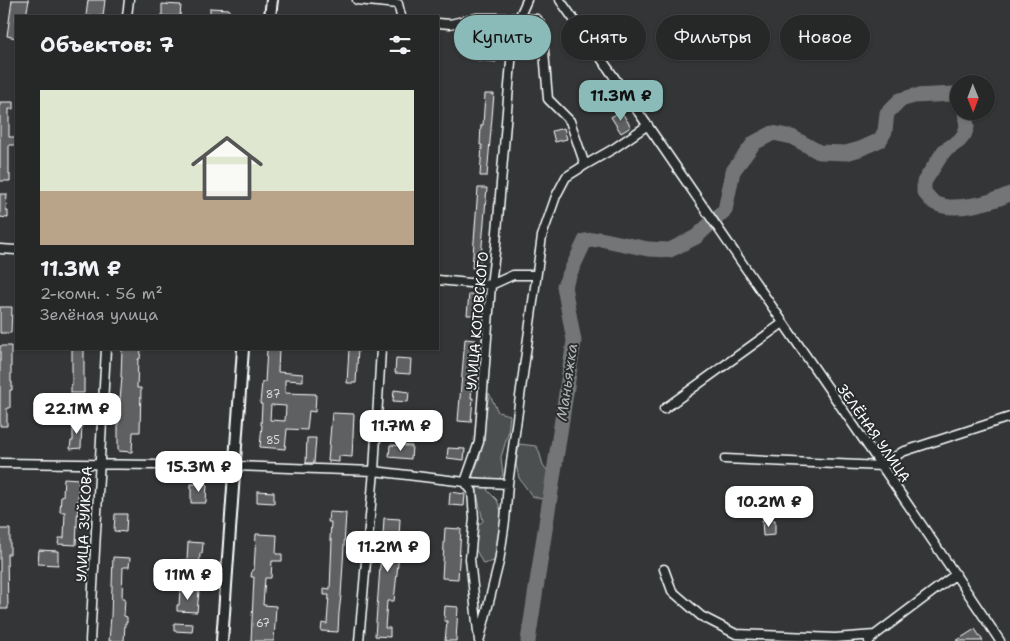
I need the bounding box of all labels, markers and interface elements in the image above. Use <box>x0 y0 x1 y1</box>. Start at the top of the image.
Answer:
chip: Купить <box>454 15 551 60</box>
chip: Снять <box>561 15 646 60</box>
chip: Фильтры <box>656 15 770 60</box>
chip: Новое <box>780 15 870 60</box>
text: Объектов: 7 <box>40 31 174 59</box>
icon: filters <box>386 31 414 59</box>
north arrow <box>950 75 995 120</box>
map controls <box>950 75 995 120</box>
pin: 11.3M ₽ <box>575 80 667 122</box>
text: 11.3M ₽ <box>590 85 652 106</box>
icon: home <box>182 123 272 213</box>
street label: УЛИЦА КОТОВСКОГО <box>462 251 492 391</box>
text: 11.3M ₽ <box>40 255 122 283</box>
text: 2-комн. · 56 m² <box>40 283 163 304</box>
text: Зелёная улица <box>40 304 158 325</box>
water label: Маньяжка <box>552 342 582 422</box>
street label: ЗЕЛЁНАЯ УЛИЦА <box>833 380 915 486</box>
house number: 87 <box>266 387 281 402</box>
pin: 22.1M ₽ <box>31 392 123 435</box>
text: 22.1M ₽ <box>44 398 110 419</box>
pin: 11.7M ₽ <box>355 410 447 452</box>
text: 11.7M ₽ <box>371 415 431 436</box>
house number: 85 <box>266 433 280 448</box>
pin: 15.3M ₽ <box>153 450 245 493</box>
text: 15.3M ₽ <box>166 456 232 477</box>
street label: УЛИЦА ЗУЙКОВА <box>72 466 96 582</box>
pin: 10.2M ₽ <box>723 486 815 528</box>
text: 10.2M ₽ <box>736 491 802 512</box>
pin: 11.2M ₽ <box>342 530 434 573</box>
text: 11.2M ₽ <box>357 536 419 557</box>
pin: 11M ₽ <box>153 558 223 601</box>
text: 11M ₽ <box>164 564 212 585</box>
house number: 67 <box>256 616 270 631</box>

